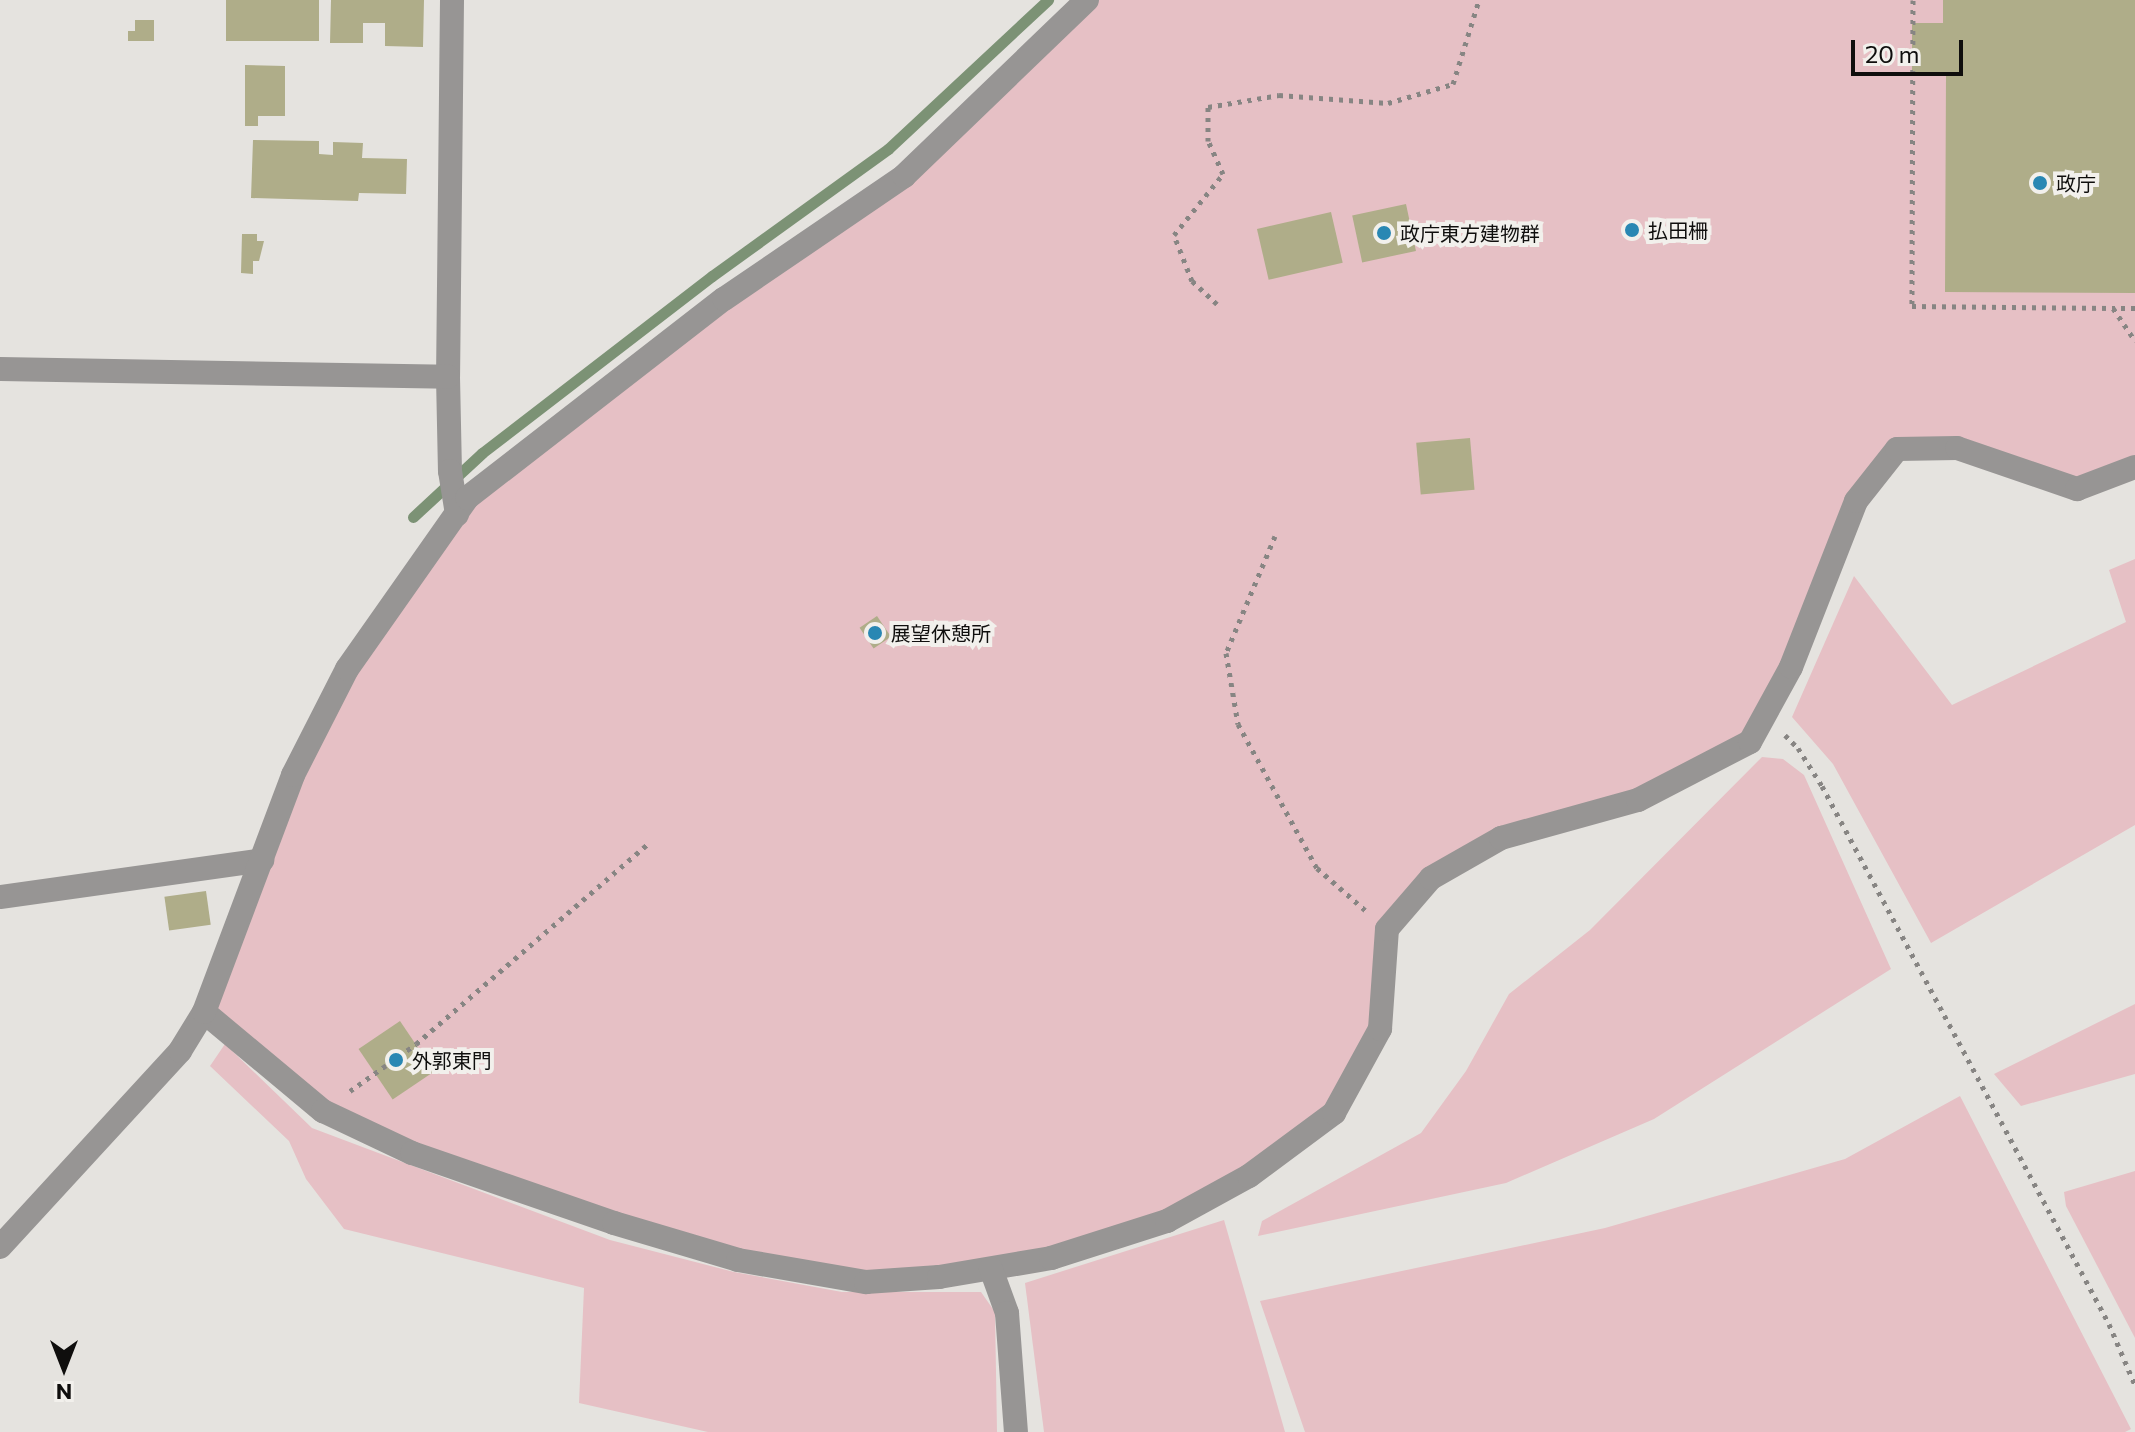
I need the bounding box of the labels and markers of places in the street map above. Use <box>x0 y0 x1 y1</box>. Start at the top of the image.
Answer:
place label: 政庁 <box>2056 171 2096 195</box>
marker: 政庁 <box>2031 174 2049 192</box>
place label: 払田柵 <box>1648 218 1708 242</box>
place label: 政庁東方建物群 <box>1400 221 1540 245</box>
marker: 払田柵 <box>1623 221 1641 239</box>
marker: 政庁東方建物群 <box>1375 224 1393 242</box>
place label: 展望休憩所 <box>891 621 991 645</box>
marker: 展望休憩所 <box>866 624 884 642</box>
place label: 外郭東門 <box>412 1048 492 1072</box>
marker: 外郭東門 <box>387 1051 405 1069</box>

